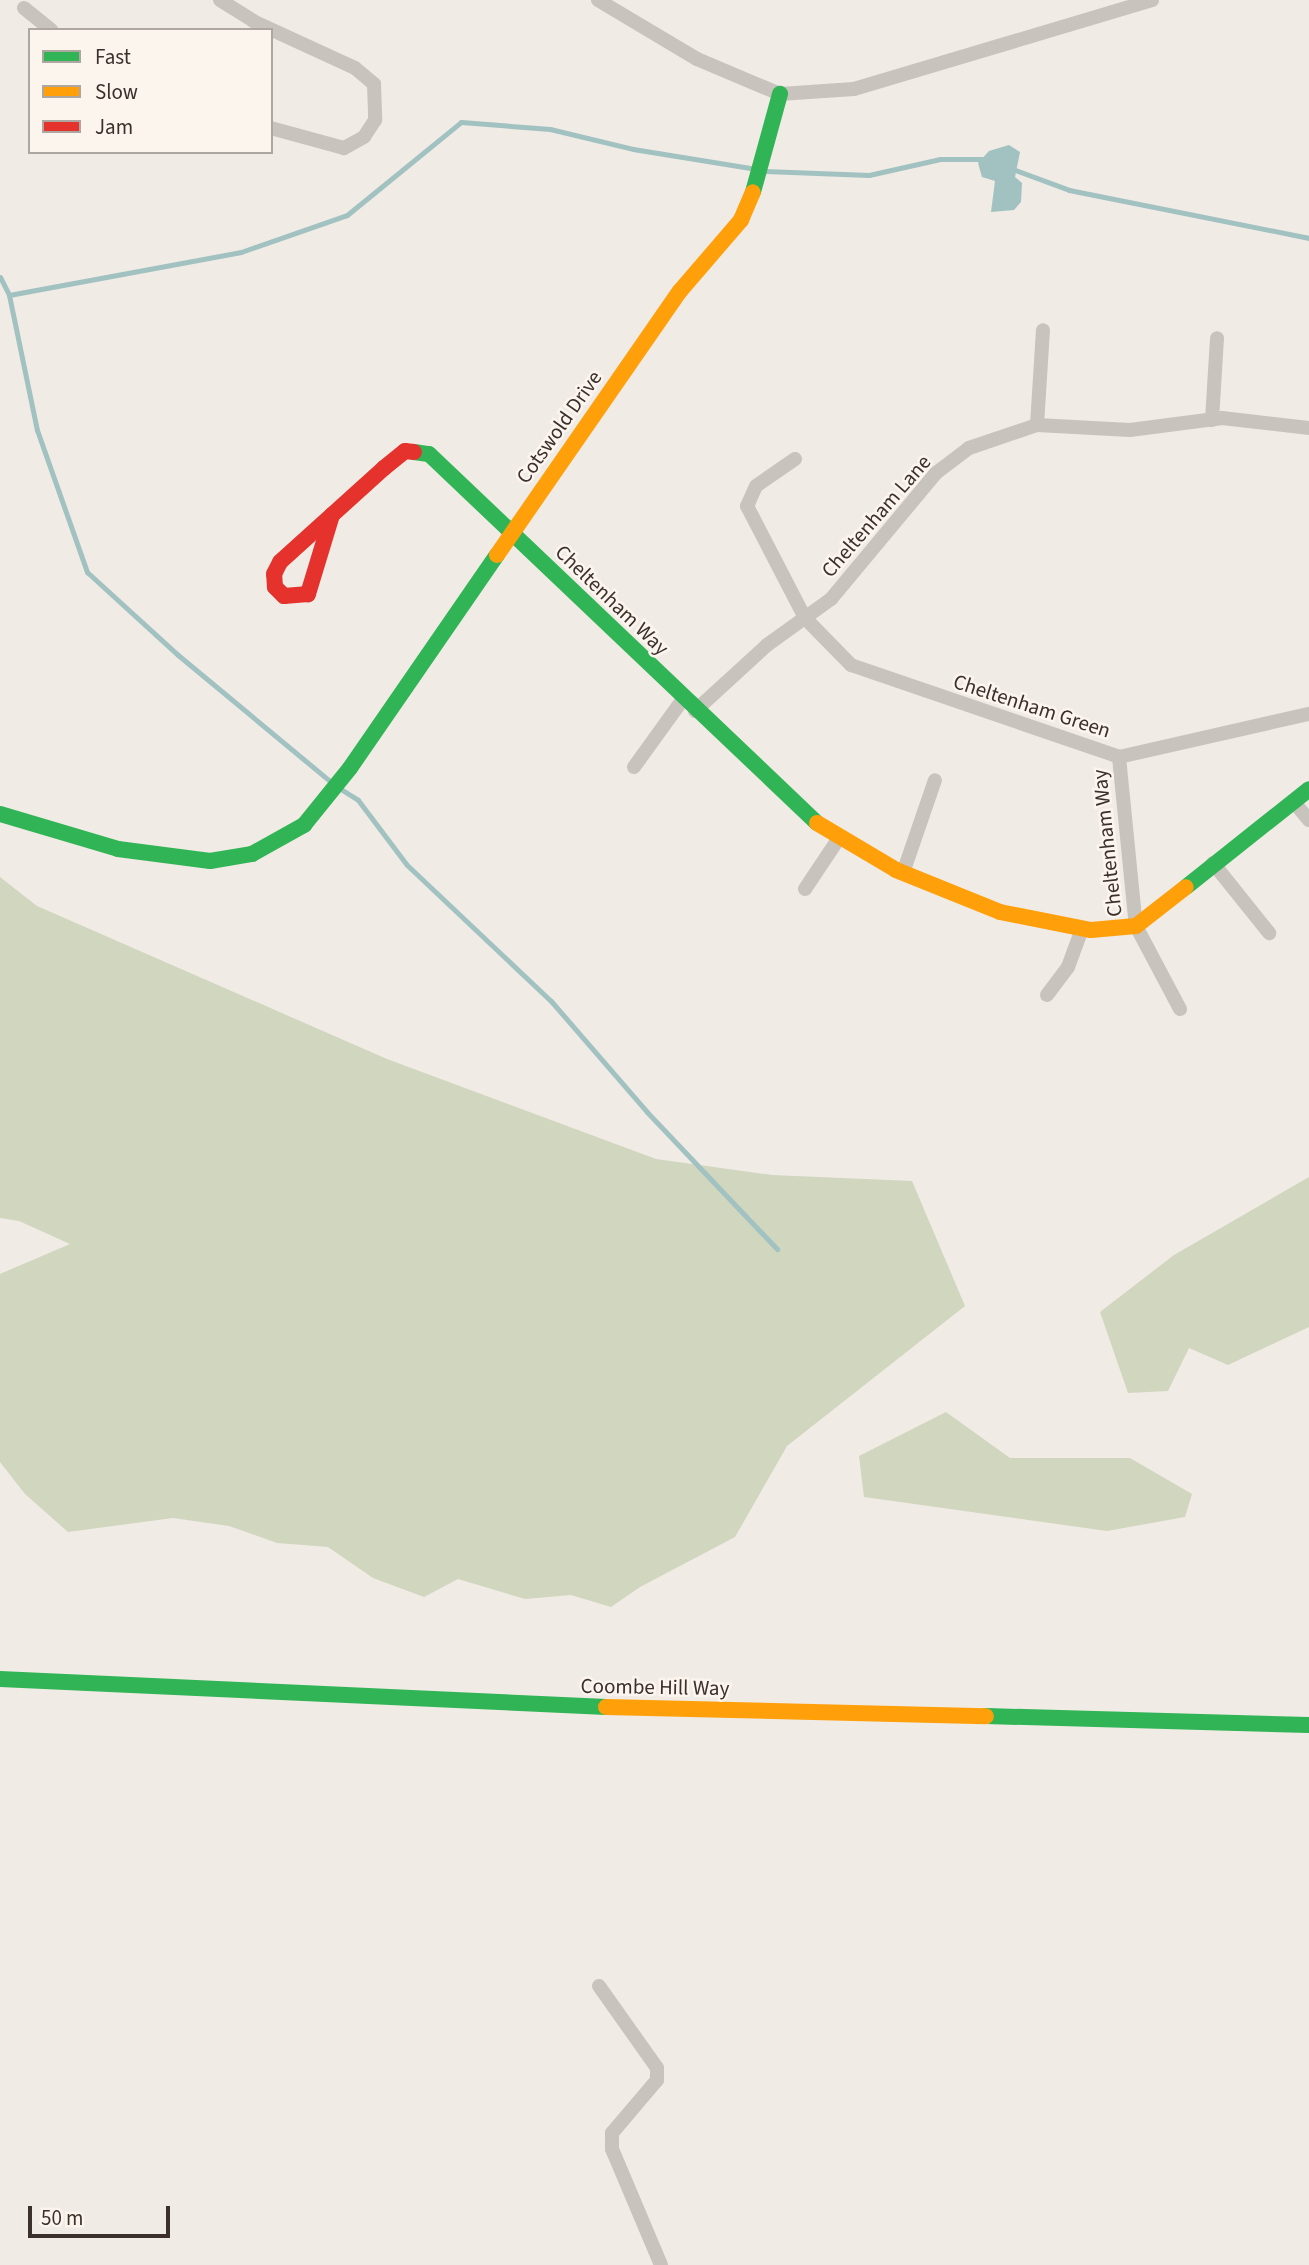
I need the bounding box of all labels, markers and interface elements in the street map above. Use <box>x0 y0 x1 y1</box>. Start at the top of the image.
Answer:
legend <box>28 28 273 154</box>
text: Fast <box>95 42 131 72</box>
text: Slow <box>95 77 138 107</box>
text: Jam <box>95 112 133 142</box>
street label: Cotswold Drive <box>511 366 607 488</box>
street label: Cheltenham Lane <box>816 450 936 582</box>
street label: Cheltenham Way <box>550 540 674 660</box>
street label: Cheltenham Green <box>950 669 1114 743</box>
street label: Cheltenham Way <box>1087 768 1127 918</box>
street label: Coombe Hill Way <box>580 1673 730 1701</box>
scale bar <box>32 2192 173 2236</box>
text: 50 m <box>41 2203 83 2233</box>

